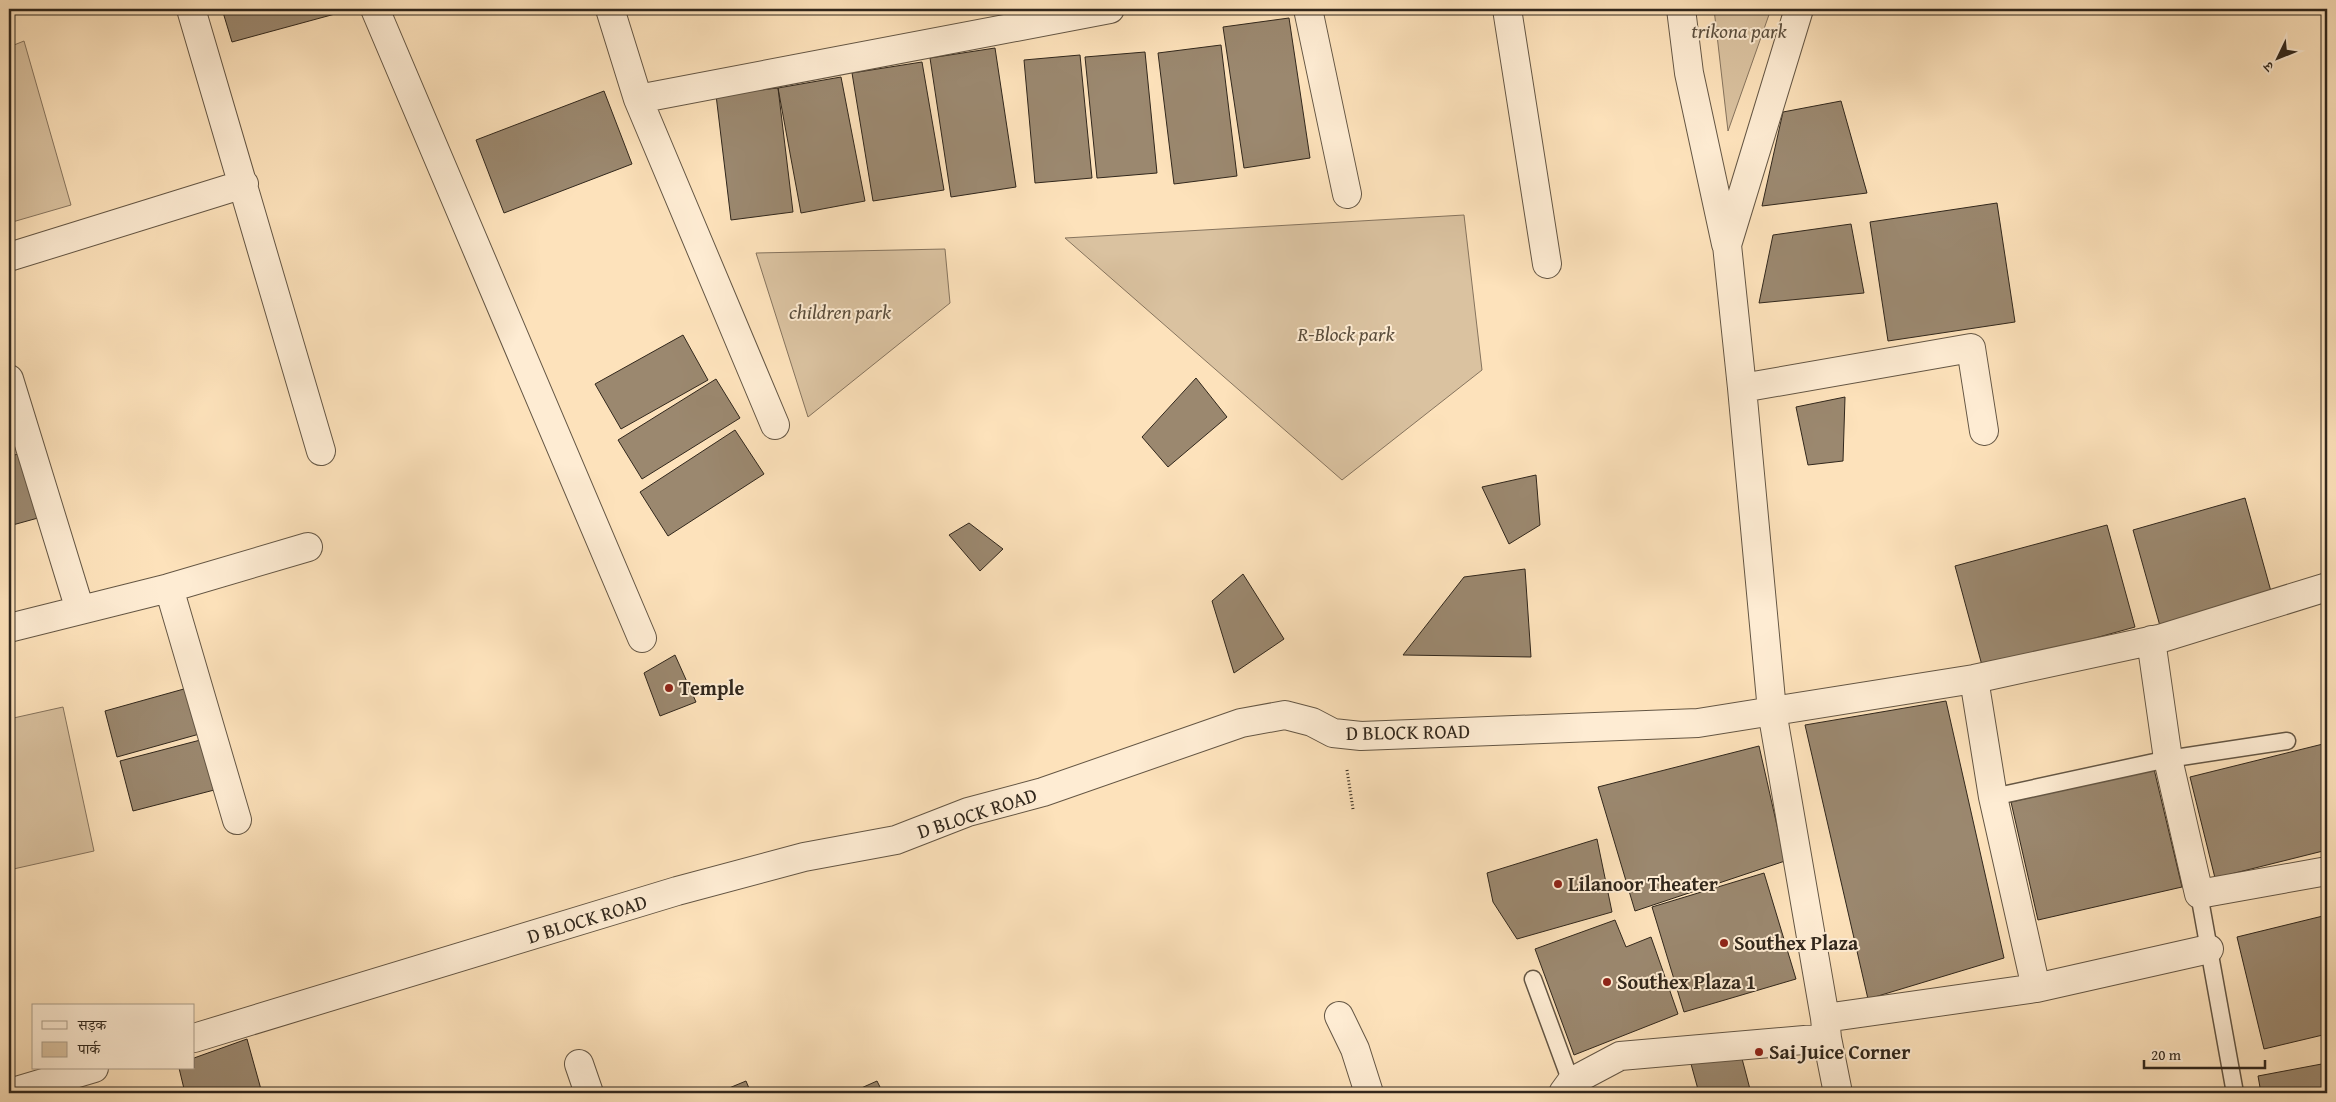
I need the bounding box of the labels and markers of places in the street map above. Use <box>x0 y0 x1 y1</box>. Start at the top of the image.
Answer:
place label: Temple <box>679 673 745 702</box>
marker: Temple <box>663 682 675 694</box>
place label: Lilanoor Theater <box>1568 869 1718 898</box>
marker: Lilanoor Theater <box>1552 878 1564 890</box>
place label: Southex Plaza <box>1734 928 1859 957</box>
marker: Southex Plaza <box>1718 937 1730 949</box>
place label: Southex Plaza 1 <box>1617 967 1756 996</box>
marker: Southex Plaza 1 <box>1601 976 1613 988</box>
place label: Sai Juice Corner <box>1769 1037 1910 1066</box>
marker: Sai Juice Corner <box>1753 1046 1765 1058</box>

